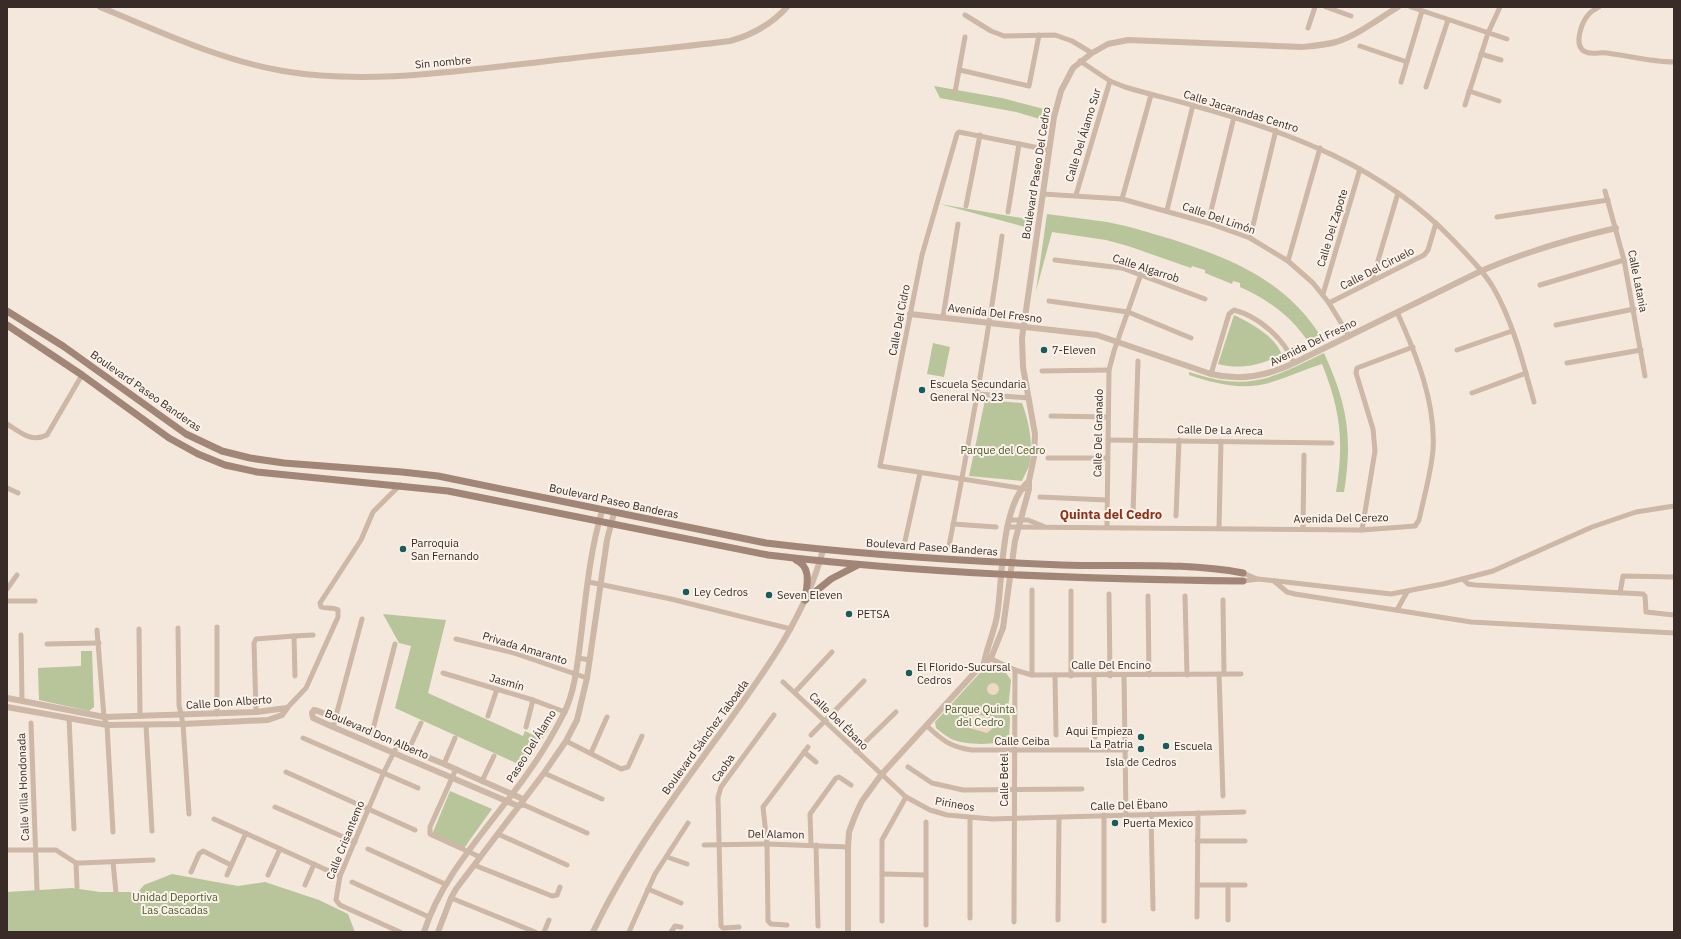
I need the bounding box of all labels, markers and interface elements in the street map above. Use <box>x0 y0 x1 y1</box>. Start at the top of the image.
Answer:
street label: Sin nombre <box>414 53 472 71</box>
street label: Calle Del Álamo Sur <box>1062 86 1104 184</box>
street label: Calle Jacarandas Centro <box>1182 87 1300 135</box>
street label: Boulevard Paseo Del Cedro <box>1019 106 1053 240</box>
street label: Calle Del Zapote <box>1313 187 1351 269</box>
street label: Calle Del Limón <box>1181 199 1257 237</box>
street label: Calle Del Ciruelo <box>1338 243 1416 293</box>
street label: Calle Latania <box>1625 249 1651 314</box>
street label: Calle Algarrob <box>1111 251 1181 285</box>
street label: Calle Del Cidro <box>885 283 913 357</box>
street label: Avenida Del Fresno <box>947 300 1043 326</box>
street label: Avenida Del Fresno <box>1267 315 1359 369</box>
place label: 7-Eleven <box>1052 343 1096 357</box>
marker: 7-Eleven <box>1039 345 1049 355</box>
street label: Boulevard Paseo Banderas <box>88 347 204 435</box>
place label: Escuela Secundaria General No. 23 <box>930 377 1027 404</box>
marker: Escuela Secundaria General No. 23 <box>917 385 927 395</box>
street label: Calle Del Granado <box>1090 389 1106 477</box>
street label: Calle De La Areca <box>1177 422 1263 438</box>
park label: Parque del Cedro <box>960 443 1046 457</box>
street label: Boulevard Paseo Banderas <box>548 480 680 522</box>
district label: Quinta del Cedro <box>1060 506 1162 523</box>
street label: Avenida Del Cerezo <box>1293 510 1389 526</box>
street label: Boulevard Paseo Banderas <box>866 535 998 559</box>
place label: Parroquia San Fernando <box>411 536 479 563</box>
marker: Parroquia San Fernando <box>398 544 408 554</box>
place label: Ley Cedros <box>694 585 748 599</box>
marker: Ley Cedros <box>681 587 691 597</box>
place label: Seven Eleven <box>777 588 843 602</box>
marker: Seven Eleven <box>764 590 774 600</box>
place label: PETSA <box>857 607 890 621</box>
marker: PETSA <box>844 609 854 619</box>
street label: Privada Amaranto <box>481 628 569 668</box>
street label: Calle Del Encino <box>1071 658 1151 672</box>
place label: El Florido-Sucursal Cedros <box>917 660 1011 687</box>
marker: El Florido-Sucursal Cedros <box>904 668 914 678</box>
street label: Jasmín <box>488 670 526 694</box>
street label: Boulevard Sánchez Taboada <box>659 677 751 797</box>
street label: Calle Del Ébano <box>806 689 872 753</box>
street label: Calle Don Alberto <box>186 692 272 712</box>
park label: Parque Quinta del Cedro <box>945 702 1015 729</box>
street label: Boulevard Don Alberto <box>323 706 431 762</box>
street label: Paseo Del Álamo <box>503 707 559 785</box>
place label: Aqui Empieza La Patria <box>1066 724 1133 751</box>
marker: Aqui Empieza La Patria <box>1136 732 1146 742</box>
street label: Calle Villa Hondonada <box>14 733 32 841</box>
street label: Calle Ceiba <box>994 734 1050 748</box>
place label: Escuela <box>1174 739 1213 753</box>
marker: Escuela <box>1161 741 1171 751</box>
marker: Isla de Cedros <box>1136 744 1146 754</box>
street label: Caoba <box>708 751 738 785</box>
street label: Calle Betel <box>997 753 1011 807</box>
place label: Isla de Cedros <box>1106 755 1176 769</box>
street label: Pirineos <box>934 794 976 814</box>
street label: Calle Del Ëbano <box>1090 797 1168 813</box>
street label: Calle Crisantemo <box>323 798 367 882</box>
place label: Puerta Mexico <box>1123 816 1193 830</box>
marker: Puerta Mexico <box>1110 818 1120 828</box>
street label: Del Alamon <box>747 827 805 841</box>
park label: Unidad Deportiva Las Cascadas <box>132 890 218 917</box>

